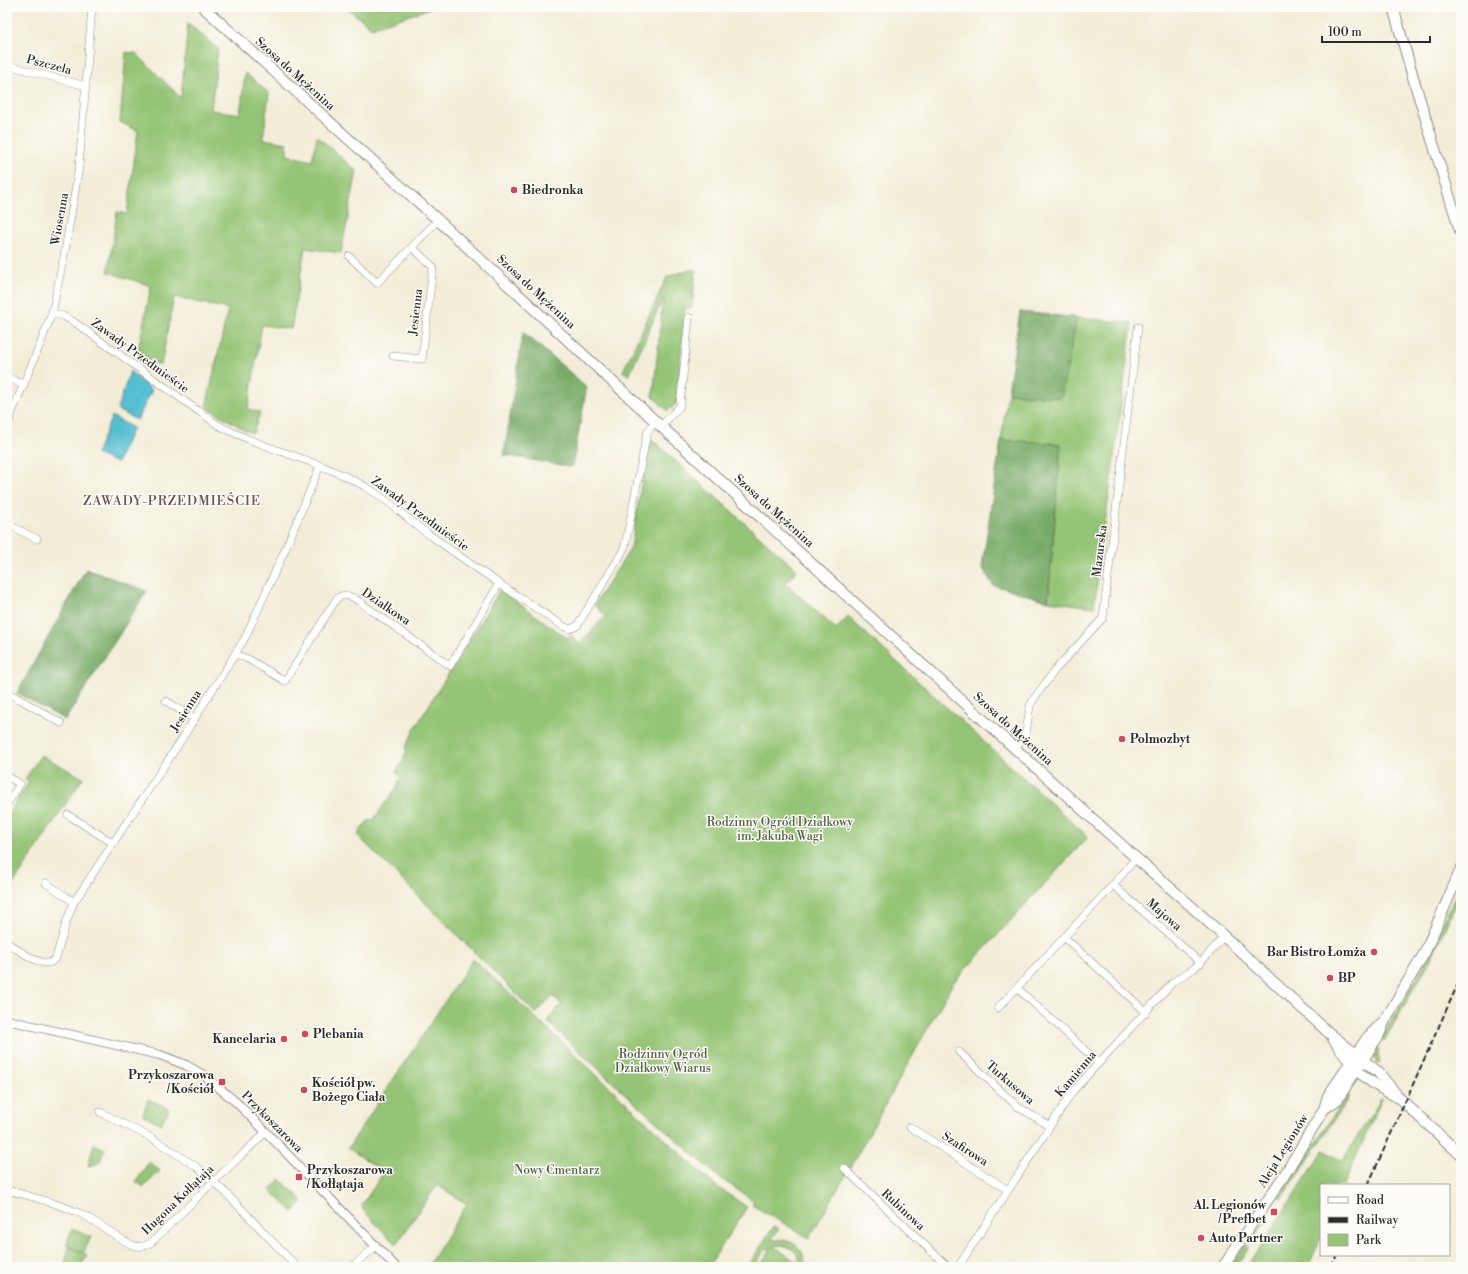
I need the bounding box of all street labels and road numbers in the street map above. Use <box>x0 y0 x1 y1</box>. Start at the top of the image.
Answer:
street label: Szosa do Mężenina <box>252 34 339 114</box>
street label: Pszczela <box>25 52 74 78</box>
street label: Wiosenna <box>48 191 72 247</box>
street label: Szosa do Mężenina <box>494 252 579 333</box>
street label: Jesienna <box>406 287 426 337</box>
street label: Zawady Przedmieście <box>88 315 192 397</box>
street label: Szosa do Mężenina <box>731 471 818 551</box>
street label: Zawady Przedmieście <box>368 473 472 555</box>
street label: Mazurska <box>1089 523 1111 578</box>
street label: Działkowa <box>359 585 414 629</box>
street label: Jesienna <box>167 686 205 736</box>
street label: Szosa do Mężenina <box>970 689 1057 769</box>
street label: Majowa <box>1143 896 1185 935</box>
street label: Kamienna <box>1052 1047 1100 1100</box>
street label: Turkusowa <box>983 1058 1038 1109</box>
street label: Przykoszarowa <box>238 1088 307 1157</box>
street label: Aleja Legionów <box>1254 1111 1312 1191</box>
street label: Szafirowa <box>939 1129 992 1170</box>
street label: Hugona Kołłątaja <box>139 1161 218 1238</box>
street label: Rubinowa <box>878 1186 929 1235</box>

